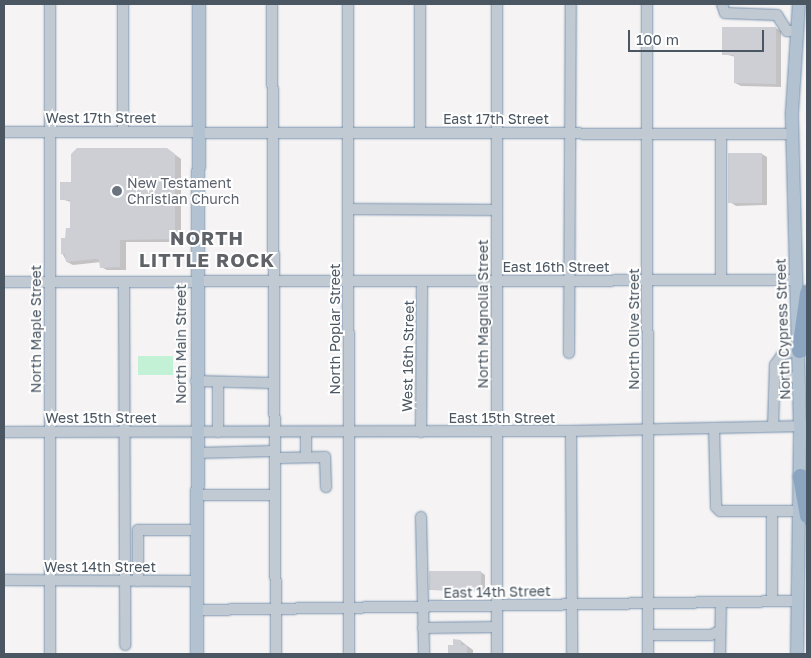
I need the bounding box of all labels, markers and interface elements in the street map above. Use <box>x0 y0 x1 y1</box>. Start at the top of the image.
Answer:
scale bar <box>631 20 767 52</box>
text: 100 m <box>636 30 679 48</box>
street label: West 17th Street <box>46 110 156 126</box>
street label: East 17th Street <box>443 111 549 127</box>
place label: New Testament Christian Church <box>127 175 239 208</box>
marker: New Testament Christian Church <box>111 185 123 197</box>
district label: NORTH LITTLE ROCK <box>138 227 276 271</box>
street label: North Magnolia Street <box>475 239 491 389</box>
street label: North Cypress Street <box>772 258 794 400</box>
street label: East 16th Street <box>502 259 610 275</box>
street label: North Poplar Street <box>327 263 343 395</box>
street label: North Maple Street <box>28 265 44 393</box>
street label: North Olive Street <box>626 268 642 390</box>
street label: North Main Street <box>173 284 189 404</box>
street label: West 16th Street <box>399 300 417 412</box>
street label: West 15th Street <box>45 410 157 426</box>
street label: East 15th Street <box>449 410 555 426</box>
street label: West 14th Street <box>44 559 156 575</box>
street label: East 14th Street <box>443 583 551 601</box>

